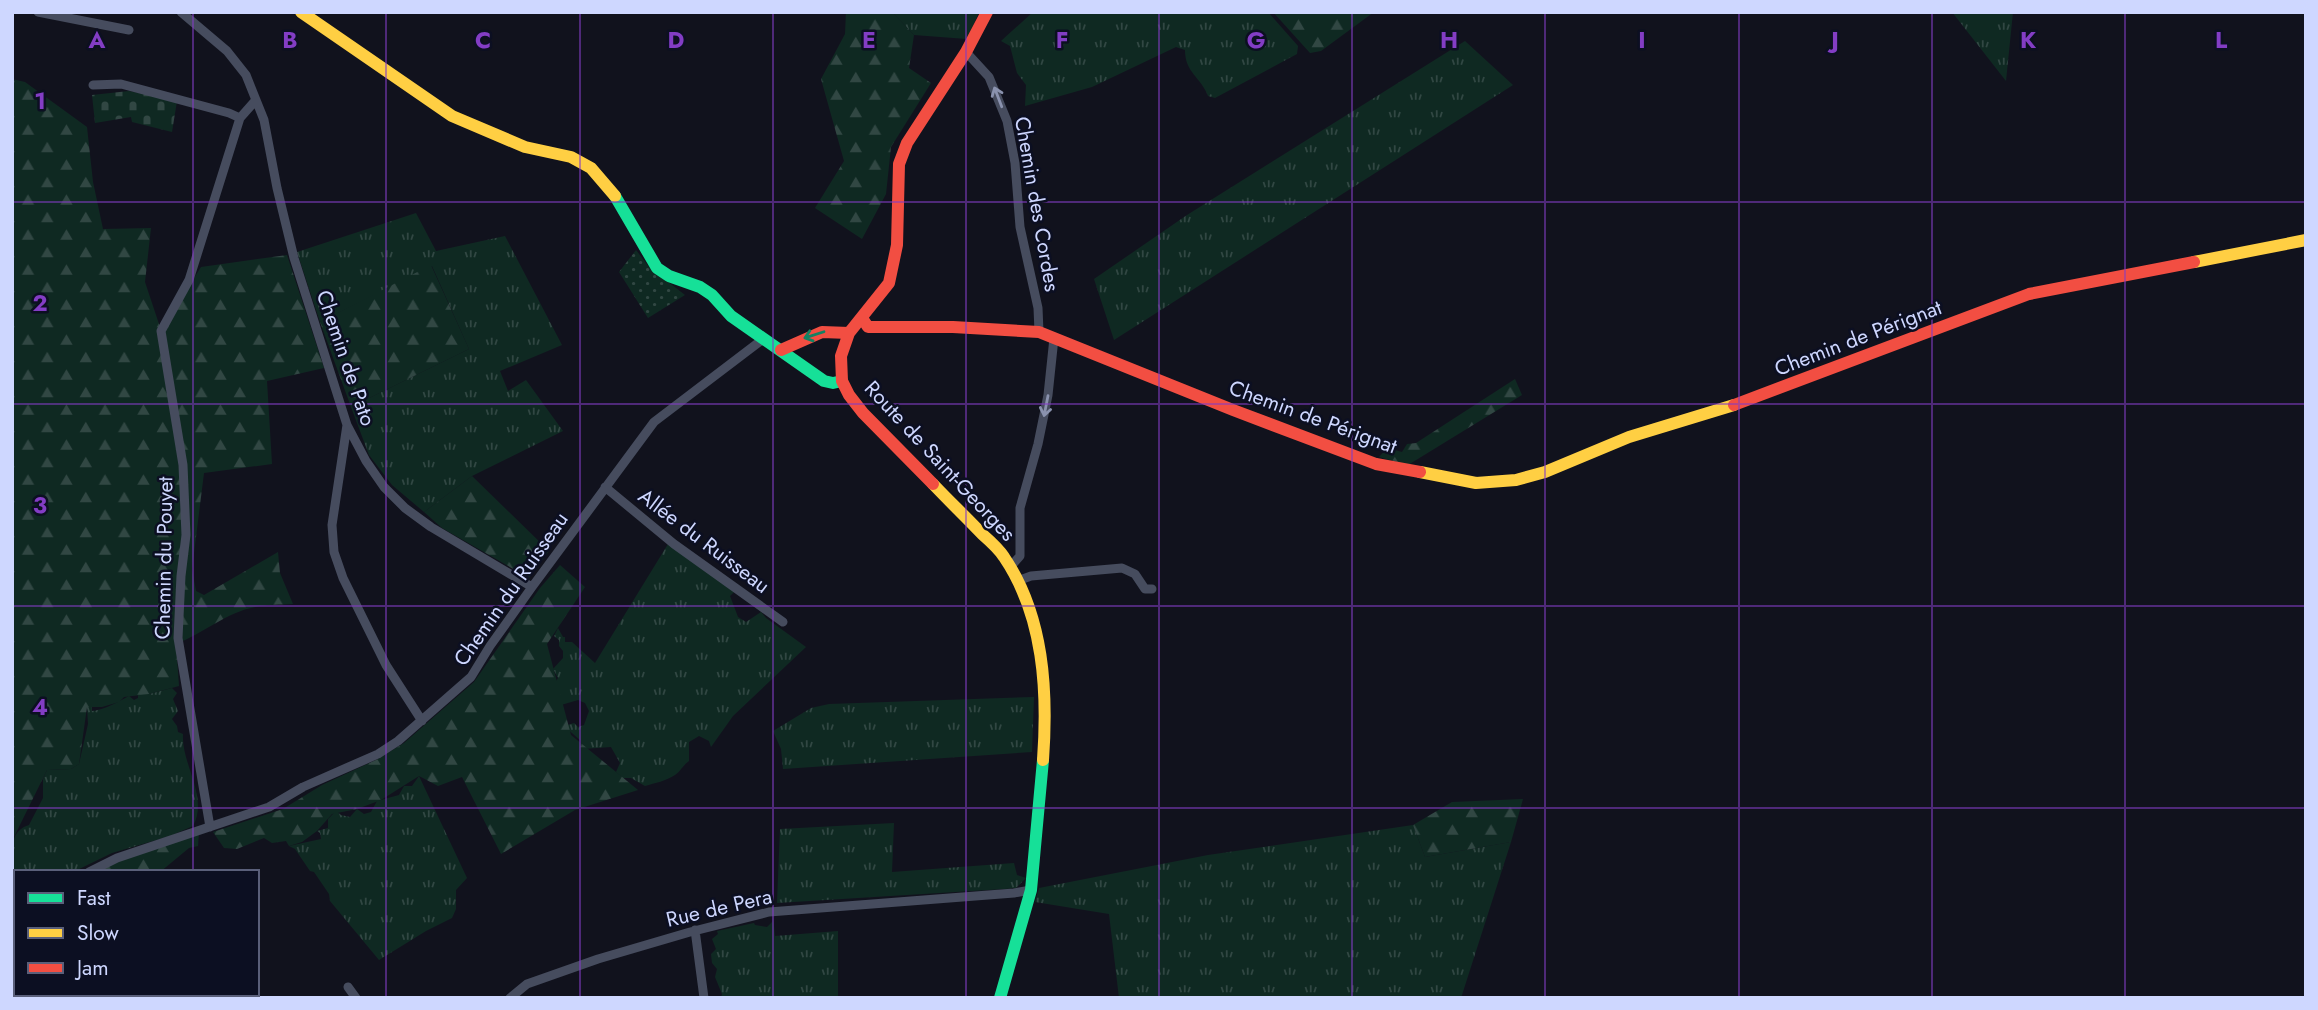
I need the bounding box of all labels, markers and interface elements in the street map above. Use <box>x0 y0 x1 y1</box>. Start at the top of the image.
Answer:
text: A <box>88 23 106 57</box>
text: B <box>282 23 298 57</box>
text: C <box>475 23 491 57</box>
text: D <box>668 23 685 57</box>
text: E <box>862 23 876 57</box>
text: F <box>1056 23 1068 57</box>
text: G <box>1247 23 1265 57</box>
text: H <box>1440 23 1458 57</box>
text: I <box>1638 23 1646 57</box>
text: J <box>1827 23 1839 57</box>
text: K <box>2020 23 2037 57</box>
text: L <box>2215 23 2228 57</box>
text: 1 <box>34 84 46 118</box>
one-way arrow <box>990 87 1003 108</box>
street label: Chemin des Cordes <box>1007 114 1067 294</box>
text: 2 <box>32 286 48 320</box>
street label: Chemin de Pato <box>309 286 383 430</box>
street label: Chemin de Pérignat <box>1770 292 1946 384</box>
one-way arrow <box>803 330 825 342</box>
street label: Chemin de Pérignat <box>1225 373 1401 461</box>
street label: Route de Saint-Georges <box>858 374 1022 548</box>
one-way arrow <box>1038 394 1052 417</box>
street label: Chemin du Pouyet <box>148 476 180 640</box>
street label: Allée du Ruisseau <box>632 482 776 600</box>
text: 3 <box>33 488 47 522</box>
street label: Chemin du Ruisseau <box>447 506 575 672</box>
text: 4 <box>32 690 48 724</box>
legend <box>14 870 259 996</box>
street label: Rue de Pera <box>663 881 775 935</box>
text: Fast <box>77 883 110 913</box>
text: Slow <box>77 918 119 948</box>
text: Jam <box>74 953 109 983</box>

